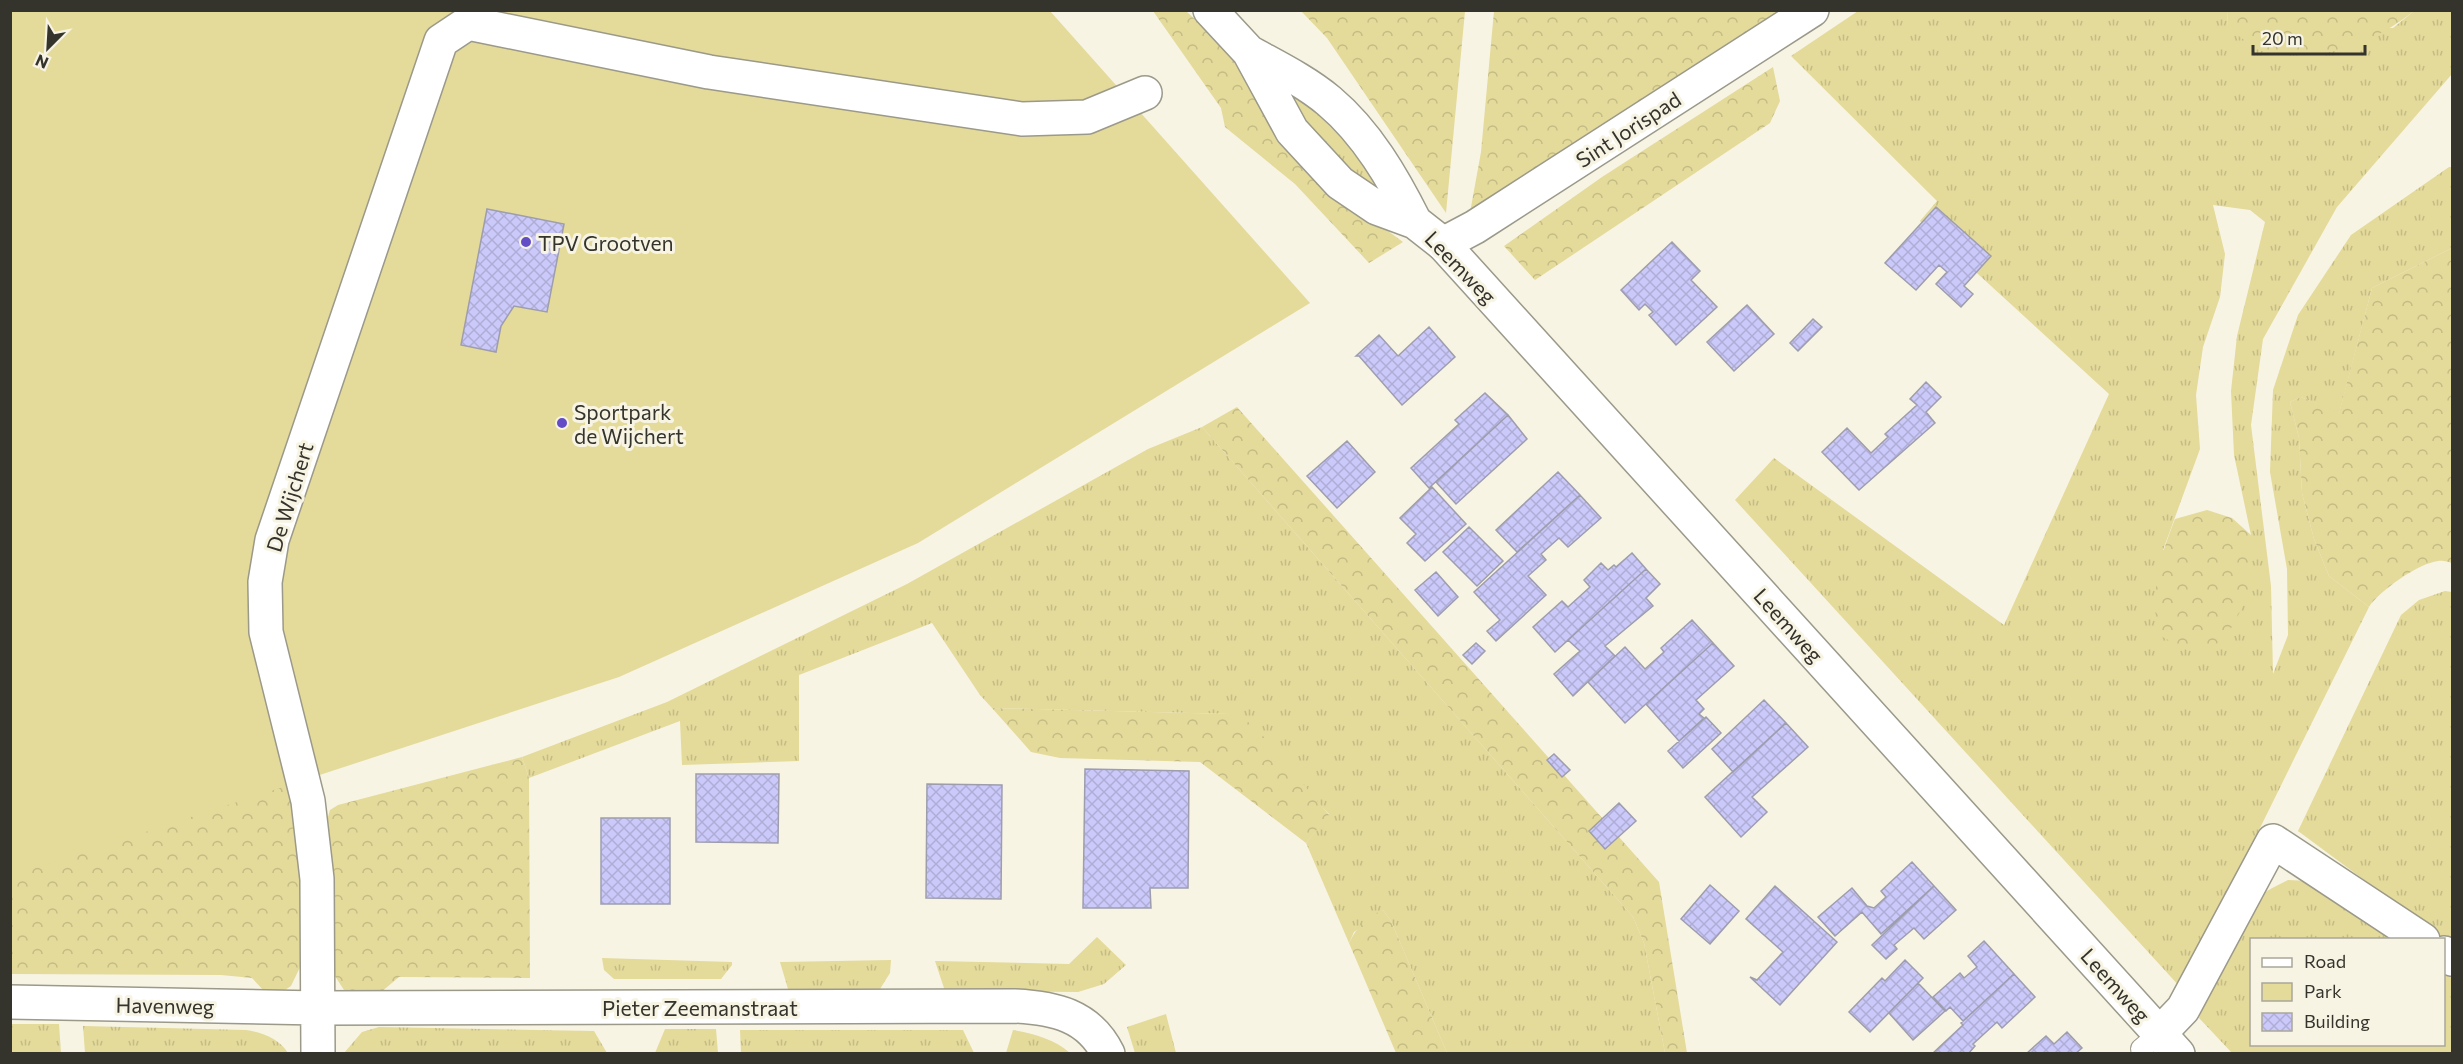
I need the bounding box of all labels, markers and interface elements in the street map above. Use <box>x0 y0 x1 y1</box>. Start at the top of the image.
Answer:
north arrow <box>18 18 78 78</box>
scale bar <box>2253 18 2366 56</box>
text: 20 m <box>2262 27 2303 49</box>
text: N <box>32 51 51 73</box>
street label: Sint Jorispad <box>1571 86 1685 172</box>
street label: Leemweg <box>1420 226 1502 308</box>
place label: TPV Grootven <box>538 230 674 255</box>
marker: TPV Grootven <box>519 235 533 249</box>
place label: Sportpark de Wijchert <box>574 399 684 448</box>
marker: Sportpark de Wijchert <box>555 416 569 430</box>
street label: De Wijchert <box>260 439 318 555</box>
street label: Leemweg <box>1749 583 1829 667</box>
legend <box>2250 938 2445 1046</box>
street label: Leemweg <box>2076 943 2156 1027</box>
text: Road <box>2304 950 2346 972</box>
text: Park <box>2304 980 2342 1002</box>
street label: Havenweg <box>115 992 215 1018</box>
street label: Pieter Zeemanstraat <box>602 995 798 1020</box>
text: Building <box>2304 1010 2370 1032</box>

